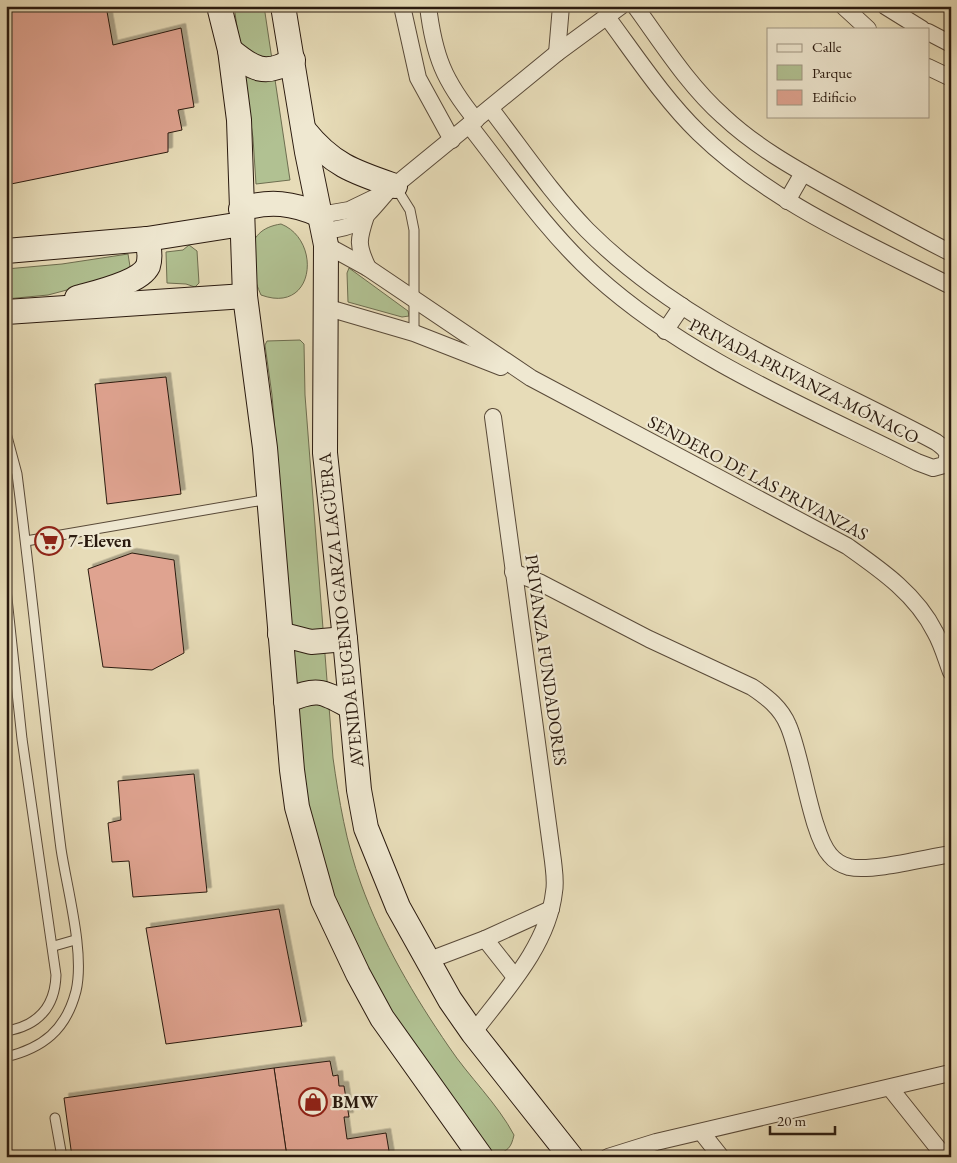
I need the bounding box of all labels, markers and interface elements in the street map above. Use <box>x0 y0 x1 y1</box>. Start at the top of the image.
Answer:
legend <box>767 28 930 118</box>
text: Calle <box>812 37 842 56</box>
text: Parque <box>812 63 852 82</box>
text: Edificio <box>812 87 856 106</box>
street label: PRIVADA PRIVANZA MÓNACO <box>685 312 923 449</box>
street label: SENDERO DE LAS PRIVANZAS <box>644 410 872 545</box>
street label: AVENIDA EUGENIO GARZA LAGÜERA <box>312 451 369 770</box>
supermarket icon: 7-Eleven <box>34 526 64 556</box>
place label: 7-Eleven <box>68 529 132 552</box>
street label: PRIVANZA FUNDADORES <box>520 553 573 767</box>
shop icon: BMW <box>298 1087 328 1117</box>
place label: BMW <box>332 1090 379 1113</box>
scale bar <box>770 1103 834 1135</box>
text: 20 m <box>777 1111 806 1130</box>

